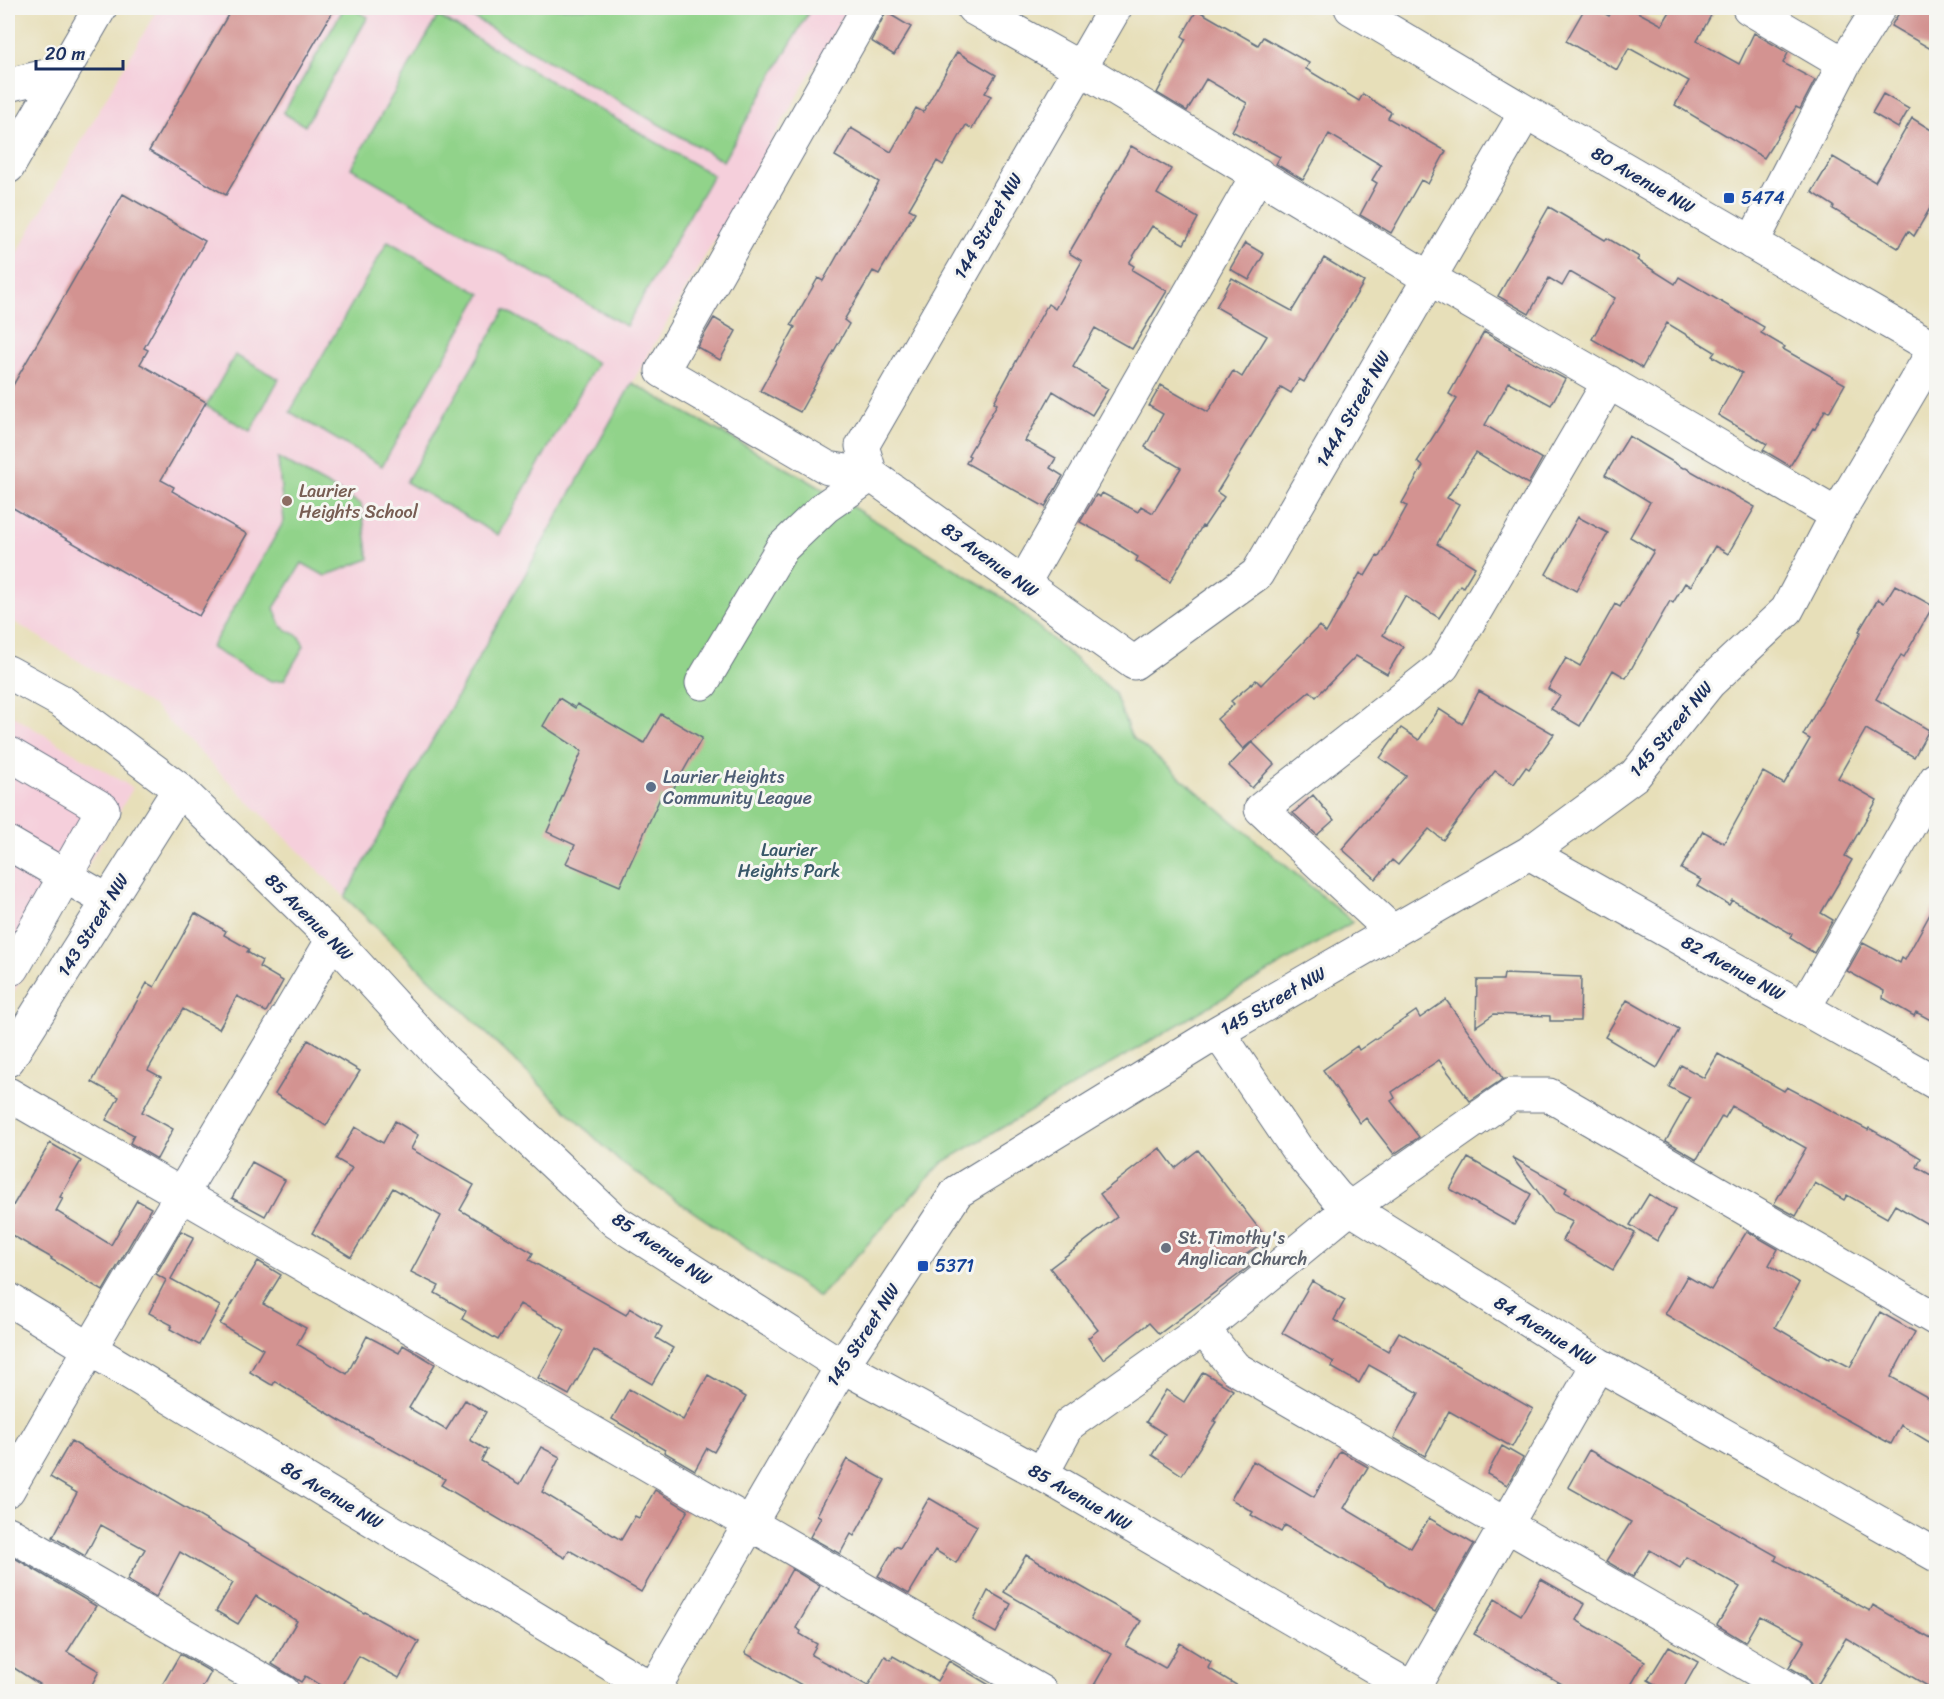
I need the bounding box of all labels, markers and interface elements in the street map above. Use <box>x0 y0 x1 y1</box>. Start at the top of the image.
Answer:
scale bar <box>36 33 123 71</box>
text: 20 m <box>45 38 85 70</box>
street label: 80 Avenue NW <box>1585 137 1702 223</box>
street label: 144 Street NW <box>945 166 1032 285</box>
place label: 5474 <box>1741 182 1785 214</box>
marker: 5474 <box>1722 191 1736 205</box>
street label: 144A Street NW <box>1307 344 1400 473</box>
place label: Laurier Heights School <box>299 475 419 528</box>
marker: Laurier Heights School <box>280 494 294 508</box>
street label: 83 Avenue NW <box>934 514 1046 607</box>
street label: 145 Street NW <box>1621 673 1722 785</box>
place label: Laurier Heights Community League <box>663 761 812 814</box>
marker: Laurier Heights Community League <box>644 780 658 794</box>
park label: Laurier Heights Park <box>738 834 840 887</box>
street label: 85 Avenue NW <box>257 865 362 970</box>
street label: 143 Street NW <box>48 866 138 983</box>
street label: 82 Avenue NW <box>1675 926 1792 1010</box>
street label: 145 Street NW <box>1214 957 1333 1044</box>
street label: 85 Avenue NW <box>605 1204 719 1295</box>
place label: St. Timothy's Anglican Church <box>1177 1222 1307 1275</box>
marker: St. Timothy's Anglican Church <box>1159 1241 1173 1255</box>
place label: 5371 <box>935 1250 974 1282</box>
marker: 5371 <box>916 1259 930 1273</box>
street label: 145 Street NW <box>817 1276 909 1393</box>
street label: 84 Avenue NW <box>1488 1287 1603 1376</box>
street label: 86 Avenue NW <box>275 1452 390 1539</box>
street label: 85 Avenue NW <box>1022 1454 1139 1540</box>

